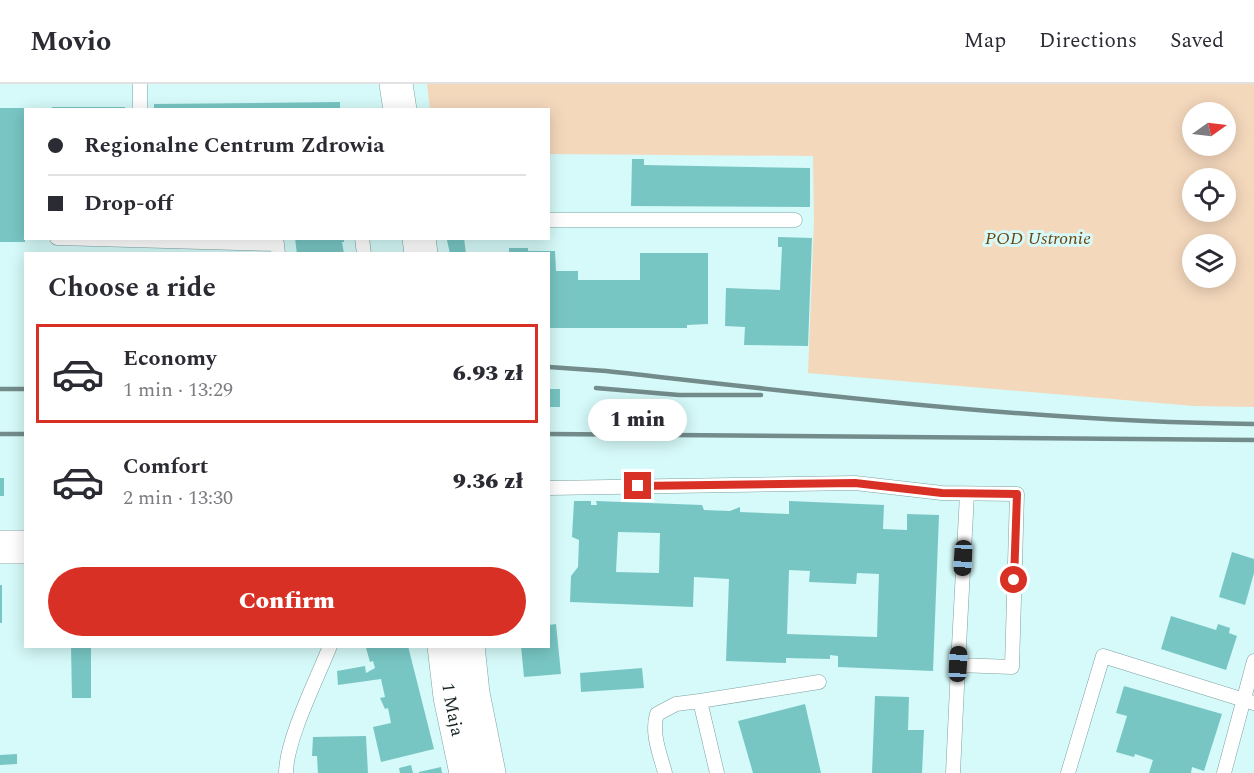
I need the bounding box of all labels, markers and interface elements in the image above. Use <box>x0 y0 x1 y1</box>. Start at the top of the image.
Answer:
text: Movio <box>30 20 111 63</box>
text: Map <box>964 25 1006 57</box>
text: Directions <box>1039 25 1137 57</box>
text: Saved <box>1170 25 1224 57</box>
north arrow <box>1182 102 1236 156</box>
map controls <box>1182 102 1236 288</box>
text: Regionalne Centrum Zdrowia <box>84 129 385 162</box>
button: locate <box>1182 168 1236 222</box>
text: Drop-off <box>84 187 173 220</box>
park label: POD Ustronie <box>985 225 1091 252</box>
button: layers <box>1182 234 1236 288</box>
text: Choose a ride <box>48 267 216 309</box>
text: Economy <box>123 342 216 375</box>
icon: car <box>51 347 105 401</box>
text: 6.93 zł <box>453 357 523 390</box>
text: 1 min · 13:29 <box>123 375 233 405</box>
callout: 1 min <box>588 399 688 441</box>
text: 1 min <box>610 405 665 435</box>
text: Comfort <box>123 450 208 483</box>
icon: car <box>51 455 105 509</box>
text: 9.36 zł <box>453 465 523 498</box>
route end <box>624 472 651 499</box>
text: 2 min · 13:30 <box>123 483 233 513</box>
car <box>953 540 973 576</box>
route start <box>1000 566 1027 593</box>
button: Confirm <box>48 567 526 636</box>
car <box>948 646 968 682</box>
street label: 1 Maja <box>434 681 471 739</box>

